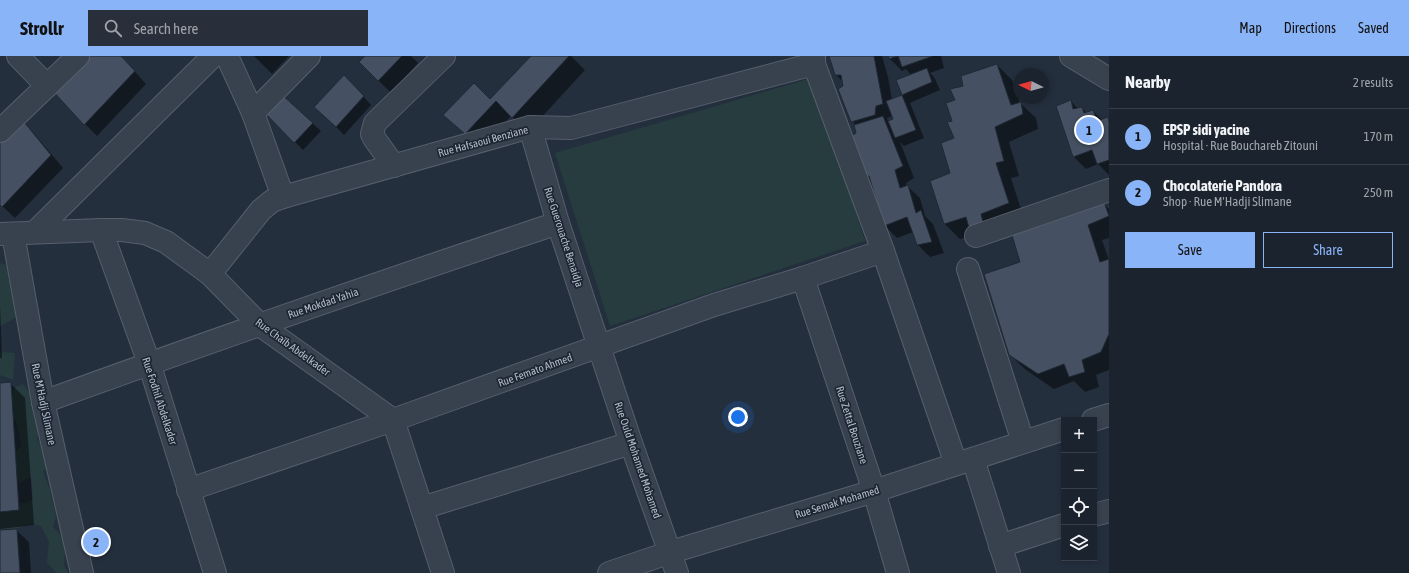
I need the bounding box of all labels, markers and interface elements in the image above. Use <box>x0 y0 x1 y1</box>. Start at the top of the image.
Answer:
search box <box>88 10 368 46</box>
text: Strollr <box>20 17 64 39</box>
icon: search <box>102 17 124 39</box>
text: Search here <box>134 20 198 37</box>
text: Map <box>1239 20 1262 36</box>
text: Directions <box>1284 20 1336 36</box>
text: Saved <box>1358 20 1389 36</box>
north arrow <box>1013 68 1049 104</box>
text: Nearby <box>1125 72 1171 92</box>
text: 2 results <box>1353 75 1393 90</box>
pin: 1 <box>1076 115 1102 145</box>
text: EPSP sidi yacine <box>1163 121 1250 138</box>
street label: Rue Hafsaoui Benziane <box>437 123 529 159</box>
text: 1 <box>1135 129 1141 144</box>
text: 170 m <box>1364 129 1393 144</box>
text: Hospital · Rue Bouchareb Zitouni <box>1163 138 1318 153</box>
text: Chocolaterie Pandora <box>1163 177 1282 194</box>
text: 2 <box>1135 185 1141 200</box>
text: 250 m <box>1364 185 1393 200</box>
street label: Rue Guerouache Benaidja <box>542 186 586 288</box>
text: Shop · Rue M'Hadji Slimane <box>1163 194 1292 209</box>
button: Save <box>1125 232 1255 268</box>
button: Share <box>1263 232 1393 268</box>
street label: Rue Mokdad Yahia <box>286 285 360 321</box>
street label: Rue Chaïb Abdelkader <box>253 316 333 378</box>
street label: Rue Femato Ahmed <box>496 351 574 389</box>
street label: Rue Fodhil Abdelkader <box>140 356 180 447</box>
street label: Rue M'Hadji Slimane <box>29 362 59 446</box>
street label: Rue Zettal Bouziane <box>834 385 870 465</box>
street label: Rue Ould Mohamed Mohamed <box>612 400 664 520</box>
your location <box>728 407 748 427</box>
map controls <box>1061 417 1097 561</box>
button: + <box>1061 417 1097 453</box>
button: − <box>1061 453 1097 489</box>
street label: Rue Semak Mohamed <box>793 483 881 521</box>
button: locate <box>1061 489 1097 525</box>
button: layers <box>1061 525 1097 561</box>
pin: 2 <box>83 527 109 557</box>

